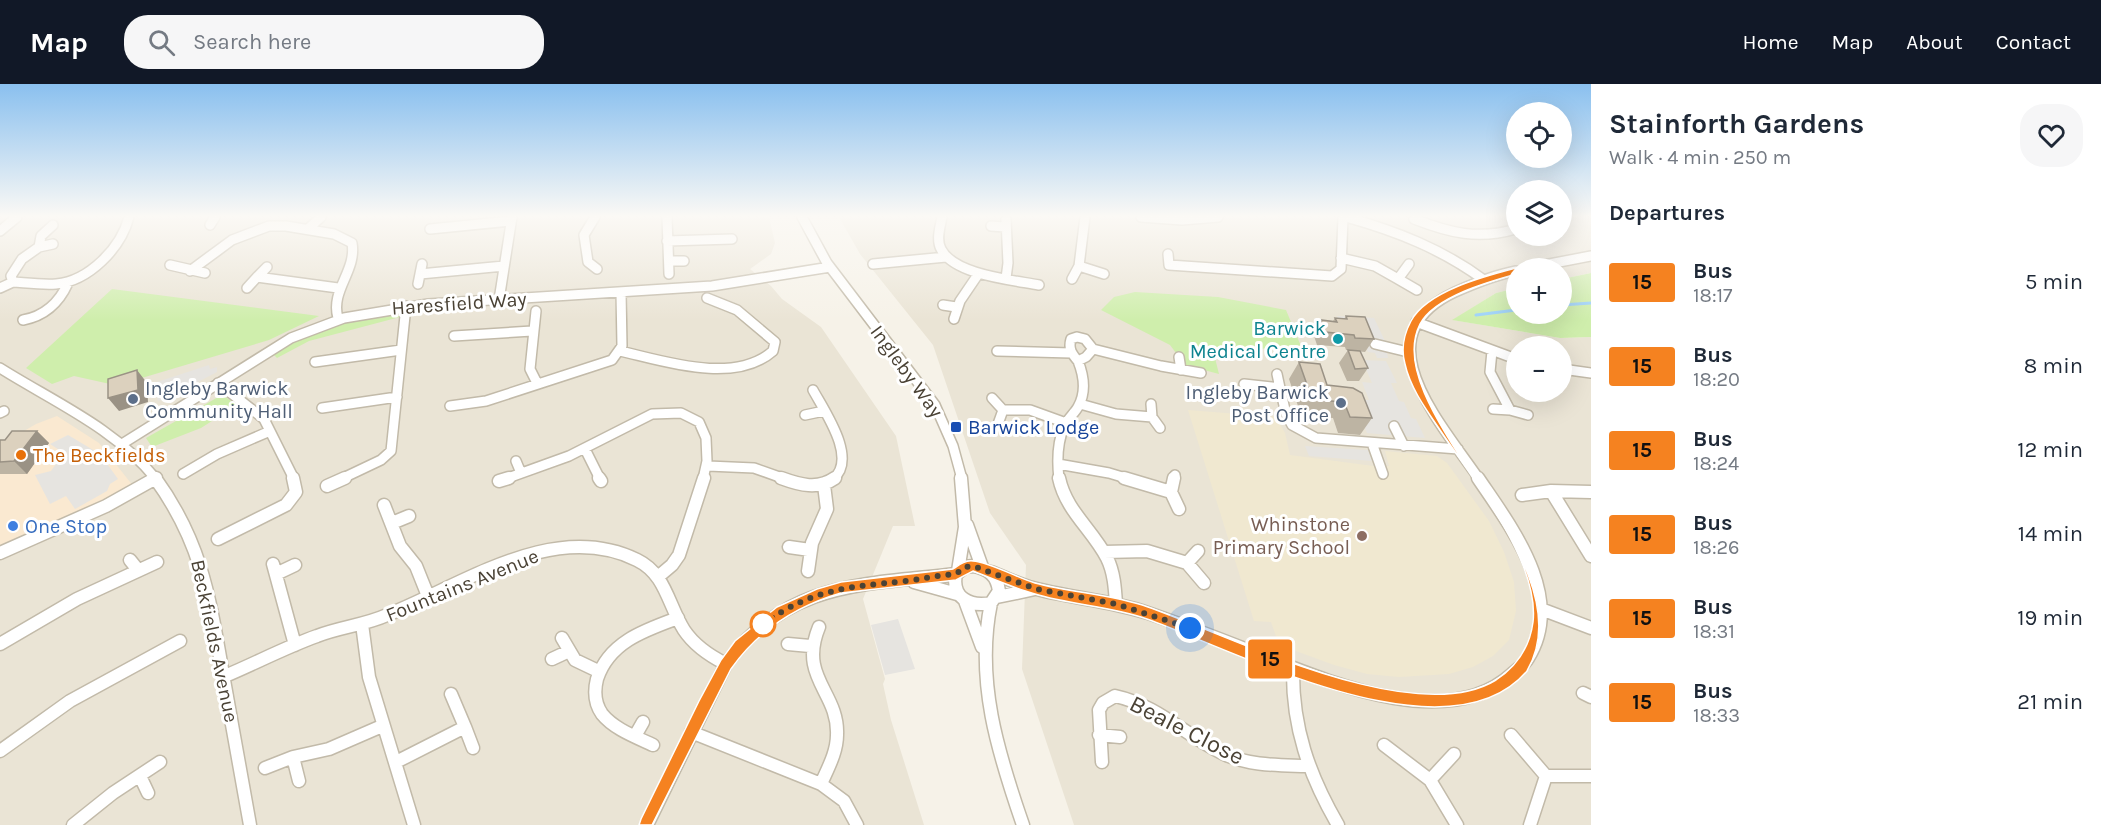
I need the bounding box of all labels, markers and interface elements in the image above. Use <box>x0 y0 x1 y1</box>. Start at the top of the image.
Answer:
search box <box>124 15 544 69</box>
text: Map <box>30 26 88 59</box>
icon: search <box>145 26 178 59</box>
text: Search here <box>193 29 311 55</box>
text: Home <box>1743 30 1799 54</box>
text: Map <box>1832 30 1873 54</box>
text: About <box>1906 30 1963 54</box>
text: Contact <box>1996 30 2071 54</box>
map controls <box>1506 102 1572 402</box>
button: locate <box>1506 102 1572 168</box>
button: heart <box>2020 104 2083 167</box>
text: Stainforth Gardens <box>1609 107 1864 140</box>
text: Walk · 4 min · 250 m <box>1609 146 1791 169</box>
button: layers <box>1506 180 1572 246</box>
text: Departures <box>1609 200 1725 226</box>
button: + <box>1506 258 1572 324</box>
text: Bus <box>1693 258 1733 284</box>
text: 5 min <box>2025 269 2083 295</box>
text: 15 <box>1632 270 1652 294</box>
text: 18:17 <box>1693 284 1733 307</box>
street label: Haresfield Way <box>391 287 527 320</box>
place label: Barwick Medical Centre <box>1190 317 1326 363</box>
street label: Ingleby Way <box>865 321 948 422</box>
marker: Barwick Medical Centre <box>1331 332 1345 346</box>
button: − <box>1506 336 1572 402</box>
text: Bus <box>1693 342 1733 368</box>
text: 8 min <box>2024 353 2083 379</box>
text: 15 <box>1632 354 1652 378</box>
text: 18:20 <box>1693 368 1740 391</box>
place label: Ingleby Barwick Community Hall <box>145 377 293 423</box>
place label: Ingleby Barwick Post Office <box>1186 381 1329 427</box>
marker: Ingleby Barwick Community Hall <box>126 392 140 406</box>
marker: Ingleby Barwick Post Office <box>1334 396 1348 410</box>
place label: Barwick Lodge <box>968 416 1099 439</box>
marker: Barwick Lodge <box>949 420 963 434</box>
text: Bus <box>1693 426 1733 452</box>
text: 12 min <box>2017 437 2083 463</box>
text: 15 <box>1632 438 1652 462</box>
place label: The Beckfields <box>33 444 165 467</box>
marker: The Beckfields <box>14 448 28 462</box>
text: 18:24 <box>1693 452 1739 475</box>
text: Bus <box>1693 510 1733 536</box>
place label: Whinstone Primary School <box>1213 513 1350 559</box>
place label: One Stop <box>25 515 107 538</box>
marker: One Stop <box>6 519 20 533</box>
text: 14 min <box>2018 521 2083 547</box>
text: 15 <box>1632 522 1652 546</box>
marker: Whinstone Primary School <box>1355 529 1369 543</box>
text: 18:26 <box>1693 536 1740 559</box>
street label: Fountains Avenue <box>382 544 542 627</box>
street label: Beckfields Avenue <box>186 558 243 725</box>
text: Bus <box>1693 594 1733 620</box>
text: 19 min <box>2017 605 2083 631</box>
text: 15 <box>1632 606 1652 630</box>
unlabelled marker <box>750 611 776 637</box>
your location <box>1175 613 1205 643</box>
text: 18:31 <box>1693 620 1735 643</box>
line badge: 15 <box>1243 640 1297 678</box>
text: 15 <box>1260 647 1280 671</box>
text: Bus <box>1693 678 1733 704</box>
street label: Beale Close <box>1125 689 1249 771</box>
text: 21 min <box>2017 689 2083 715</box>
text: 15 <box>1632 690 1652 714</box>
text: 18:33 <box>1693 704 1740 727</box>

